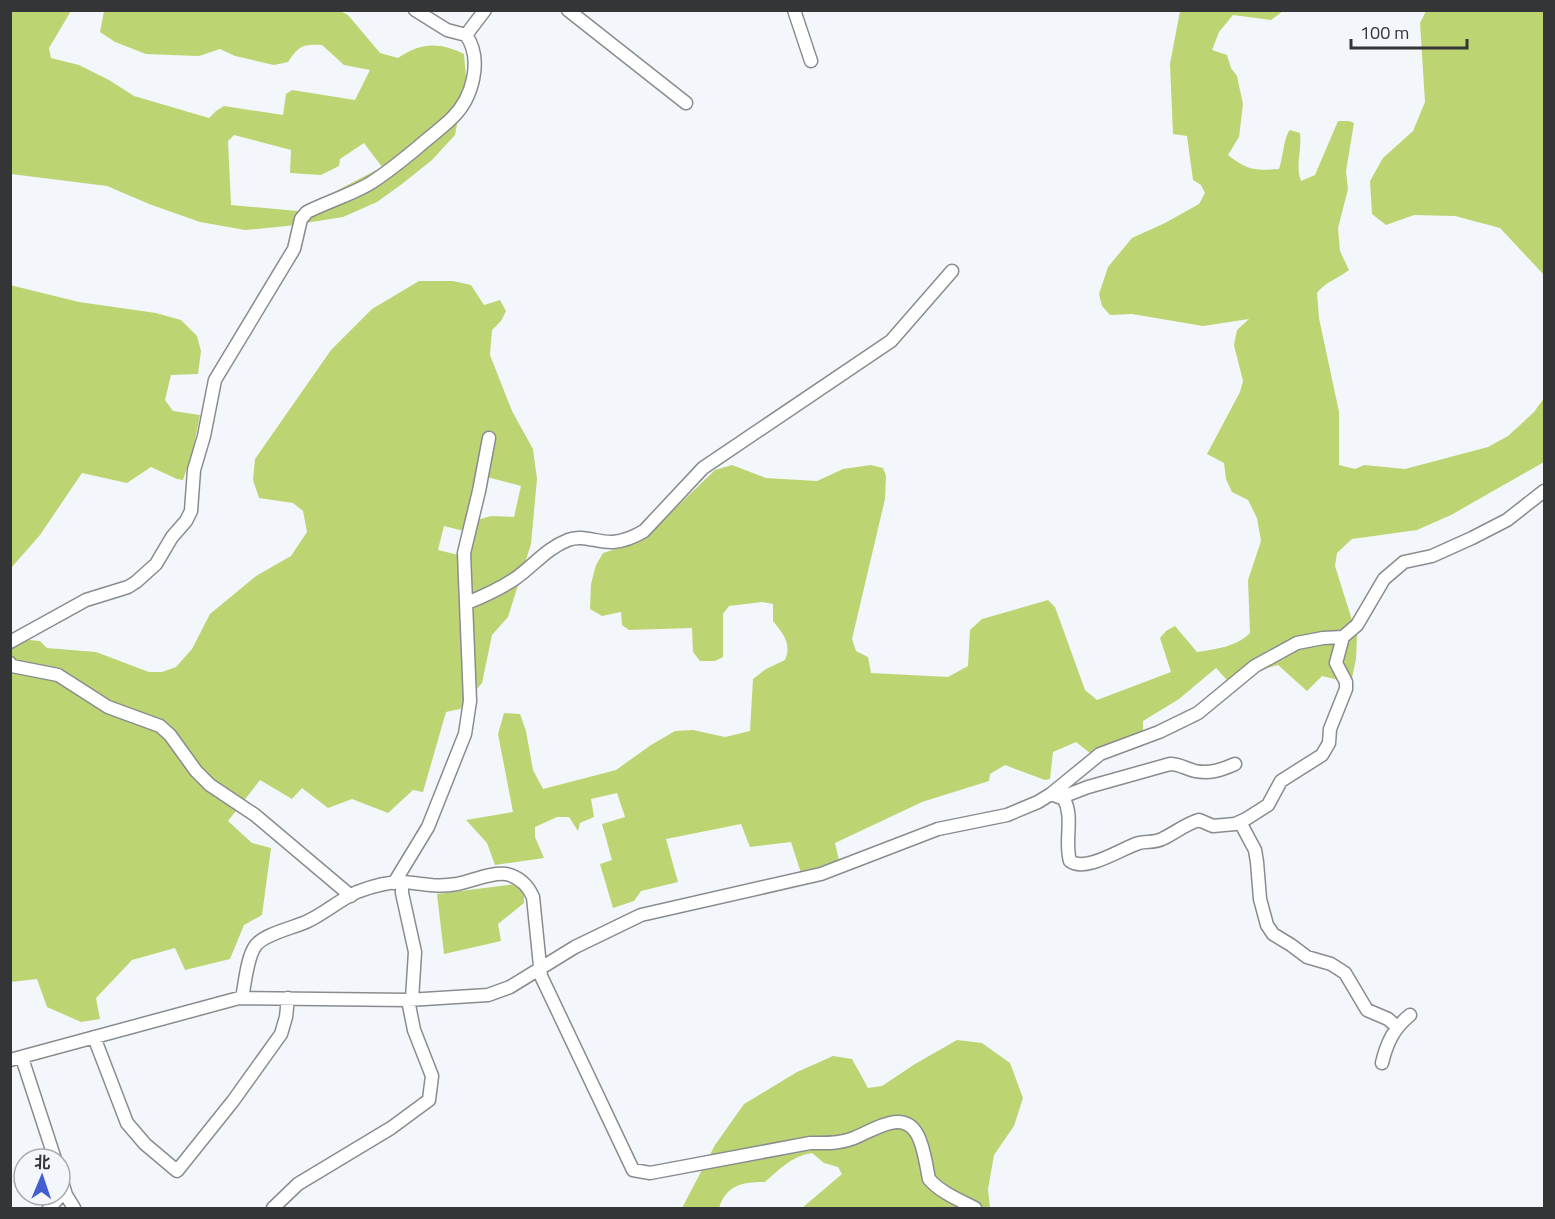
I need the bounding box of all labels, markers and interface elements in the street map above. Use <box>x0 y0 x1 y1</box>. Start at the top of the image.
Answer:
scale bar <box>1351 12 1466 50</box>
text: 100 m <box>1360 19 1409 46</box>
north arrow <box>12 1147 72 1207</box>
text: 北 <box>34 1150 51 1174</box>

